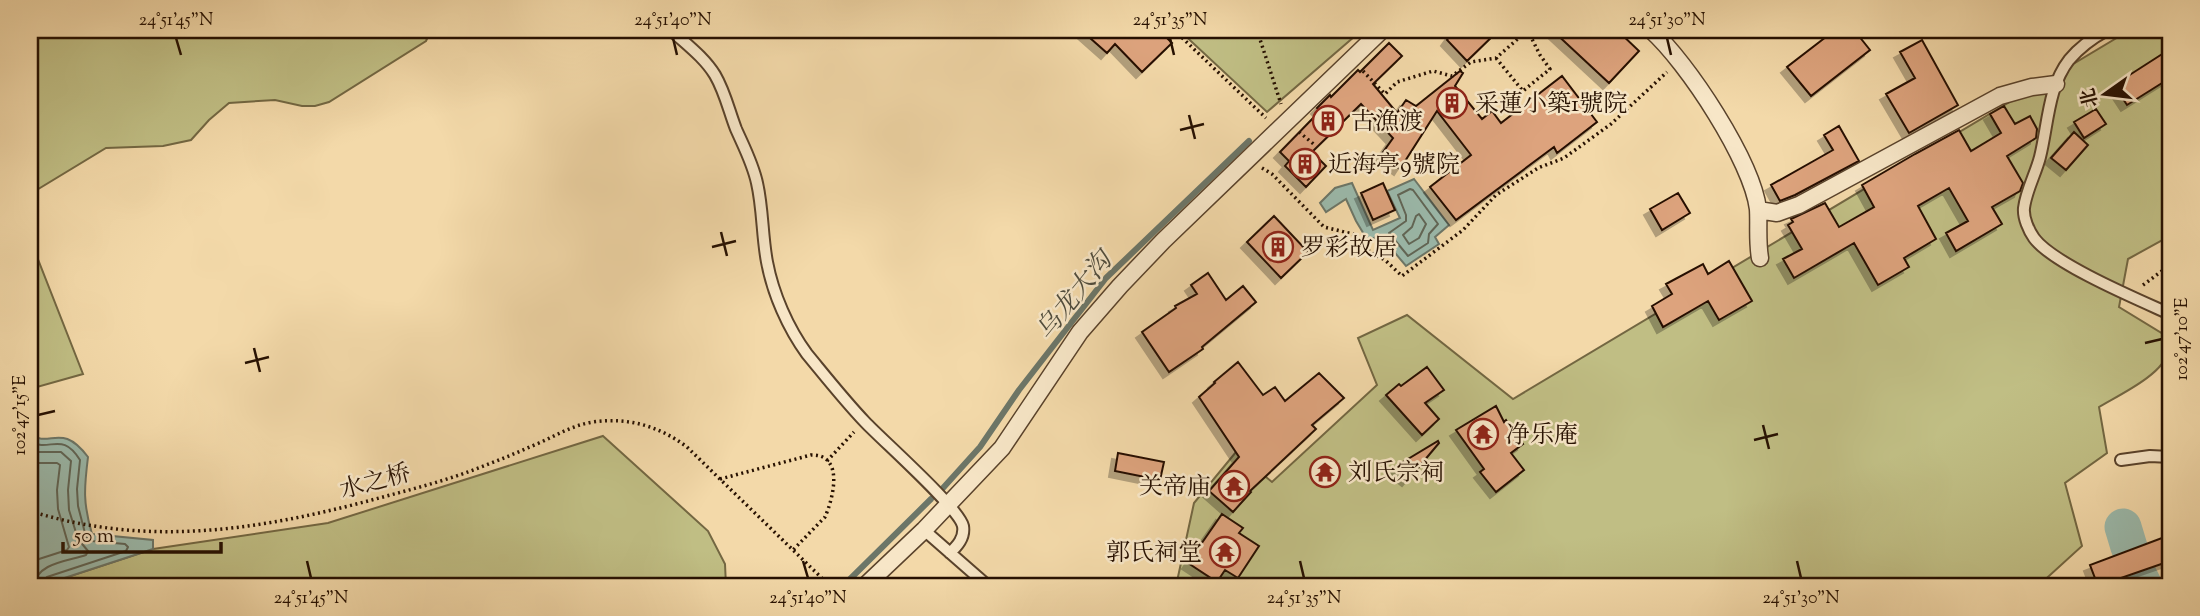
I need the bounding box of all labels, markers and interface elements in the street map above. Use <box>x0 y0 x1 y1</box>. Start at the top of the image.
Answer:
text: 24°51'45"N <box>139 8 213 34</box>
text: 24°51'40"N <box>634 8 712 34</box>
text: 24°51'35"N <box>1133 8 1207 34</box>
text: 24°51'30"N <box>1628 8 1706 34</box>
north arrow <box>2070 60 2140 130</box>
text: 北 <box>2076 85 2106 110</box>
building icon: 采蓮小築1號院 <box>1435 86 1469 120</box>
place label: 采蓮小築1號院 <box>1475 88 1627 122</box>
building icon: 古漁渡 <box>1311 104 1345 138</box>
place label: 古漁渡 <box>1351 106 1423 140</box>
building icon: 近海亭9號院 <box>1288 147 1322 181</box>
place label: 近海亭9號院 <box>1328 149 1460 183</box>
building icon: 罗彩故居 <box>1261 230 1295 264</box>
place label: 罗彩故居 <box>1301 232 1397 266</box>
water label: 乌龙大沟 <box>1028 241 1125 349</box>
text: 102°47'10"E <box>2170 297 2196 381</box>
text: 102°47'15"E <box>8 375 34 455</box>
temple icon: 净乐庵 <box>1466 417 1500 451</box>
place label: 净乐庵 <box>1506 419 1578 453</box>
temple icon: 刘氏宗祠 <box>1308 455 1342 489</box>
street label: 水之桥 <box>336 457 415 509</box>
place label: 刘氏宗祠 <box>1348 457 1444 491</box>
temple icon: 关帝庙 <box>1217 469 1251 503</box>
place label: 关帝庙 <box>1139 471 1211 505</box>
scale bar <box>63 511 220 555</box>
text: 50 m <box>73 522 114 552</box>
temple icon: 郭氏祠堂 <box>1208 535 1242 569</box>
place label: 郭氏祠堂 <box>1106 537 1202 571</box>
text: 24°51'45"N <box>274 586 348 612</box>
text: 24°51'40"N <box>769 586 847 612</box>
text: 24°51'35"N <box>1267 586 1341 612</box>
text: 24°51'30"N <box>1762 586 1840 612</box>

